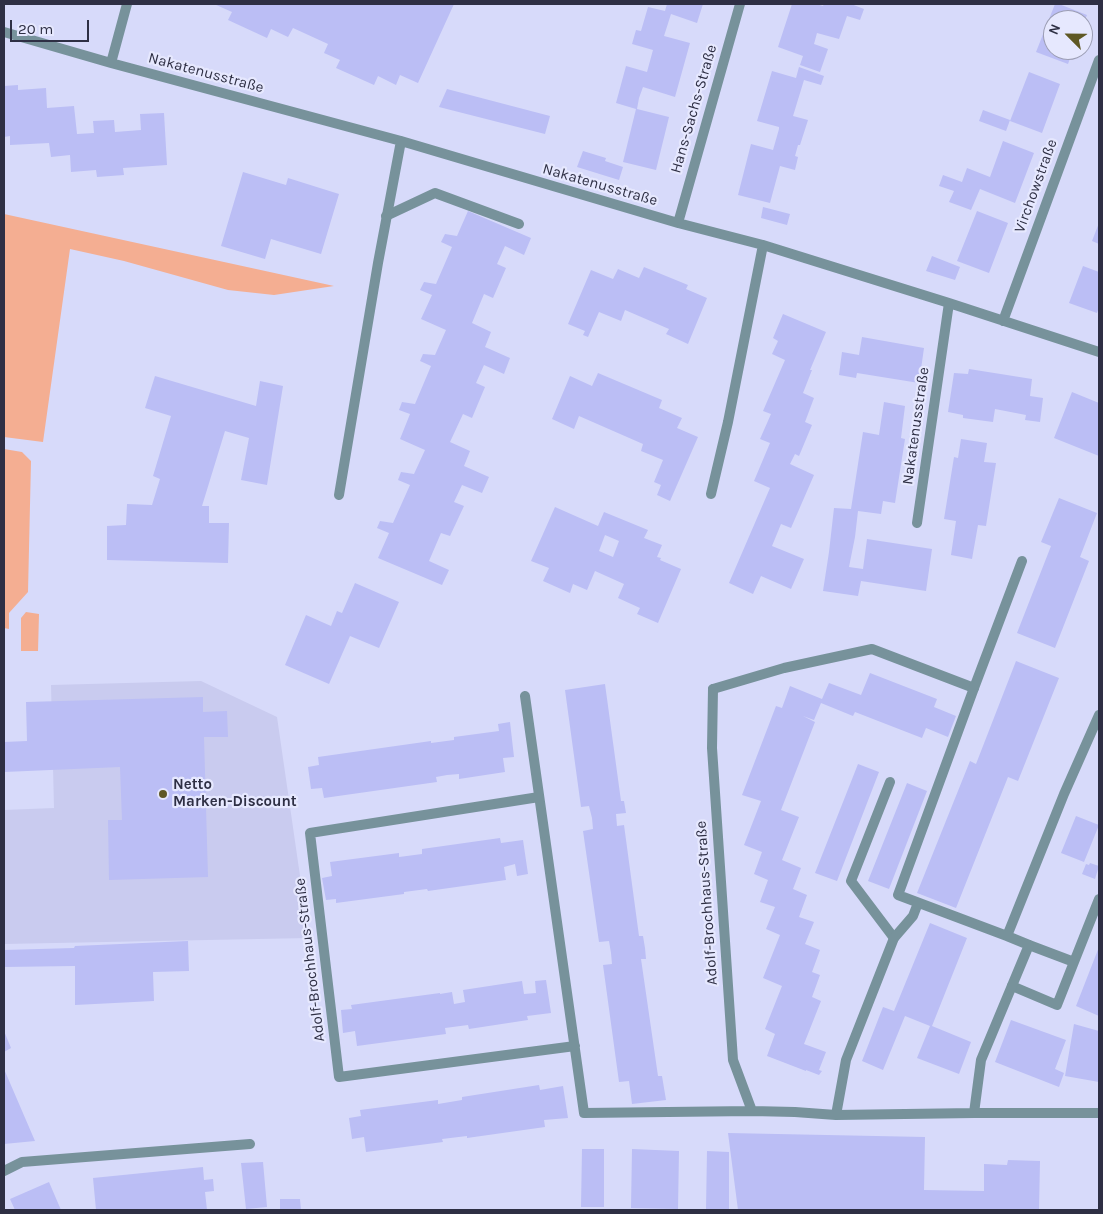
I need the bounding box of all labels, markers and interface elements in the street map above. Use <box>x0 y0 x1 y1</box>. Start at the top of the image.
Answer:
scale bar <box>12 10 91 42</box>
north arrow <box>1043 10 1093 60</box>
text: 20 m <box>18 20 53 38</box>
text: N <box>1045 21 1064 37</box>
street label: Hans-Sachs-Straße <box>667 43 721 175</box>
street label: Nakatenusstraße <box>146 49 266 97</box>
street label: Virchowstraße <box>1011 137 1061 235</box>
street label: Nakatenusstraße <box>540 160 660 210</box>
street label: Nakatenusstraße <box>899 366 933 486</box>
place label: Netto Marken-Discount <box>173 776 297 811</box>
marker: Netto Marken-Discount <box>157 788 169 800</box>
street label: Adolf-Brochhaus-Straße <box>692 820 722 986</box>
street label: Adolf-Brochhaus-Straße <box>291 877 329 1043</box>

